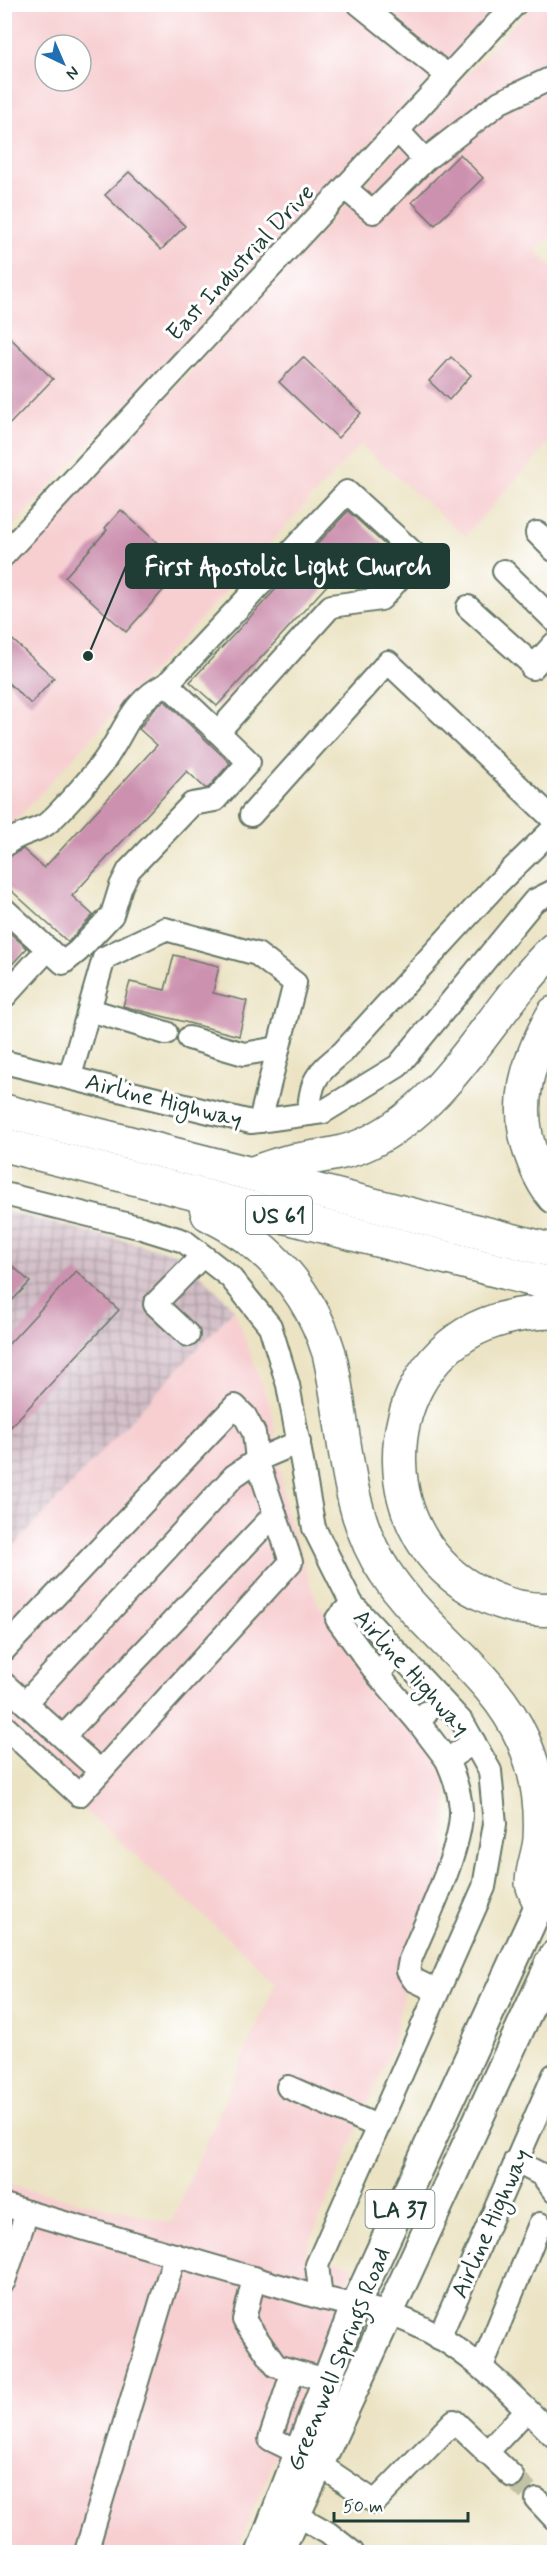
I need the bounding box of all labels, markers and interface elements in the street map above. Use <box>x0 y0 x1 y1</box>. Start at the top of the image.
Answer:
north arrow <box>33 33 93 93</box>
text: N <box>61 61 84 84</box>
street label: East Industrial Drive <box>160 178 322 348</box>
callout: First Apostolic Light Church <box>126 544 449 588</box>
text: First Apostolic Light Church <box>144 551 432 588</box>
street label: Airline Highway <box>81 1067 245 1138</box>
road number: US 61 <box>246 1196 312 1234</box>
street label: Airline Highway <box>344 1603 476 1744</box>
street label: Airline Highway <box>445 2144 540 2304</box>
road number: LA 37 <box>366 2190 434 2228</box>
street label: Greenwell Springs Road <box>280 2243 401 2477</box>
scale bar <box>334 2485 468 2523</box>
text: 50 m <box>343 2495 383 2519</box>

